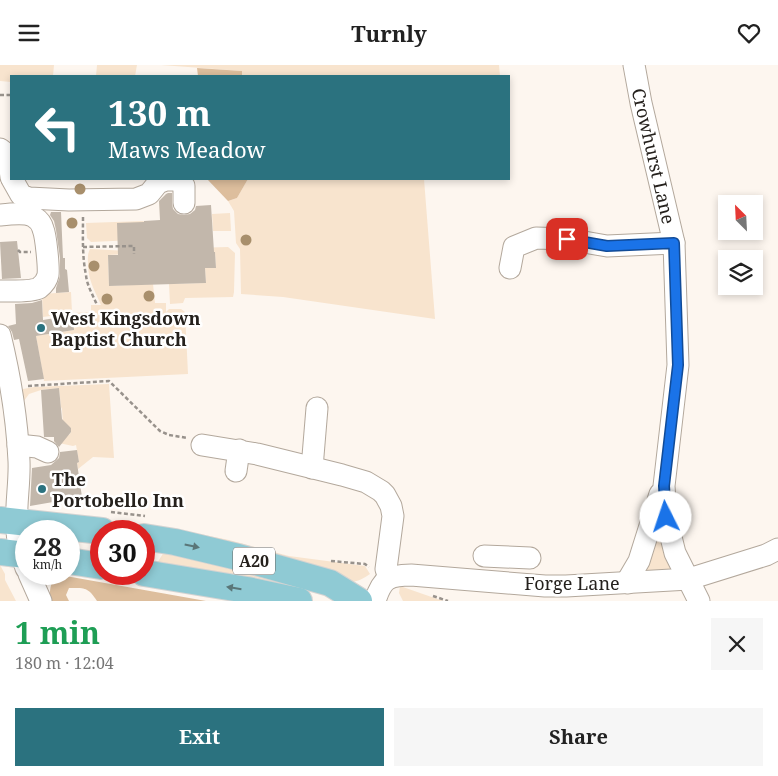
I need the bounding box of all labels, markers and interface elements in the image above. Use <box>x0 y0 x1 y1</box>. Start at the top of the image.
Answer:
text: Turnly <box>351 18 427 48</box>
icon: menu <box>15 19 43 47</box>
icon: heart <box>735 19 763 47</box>
street label: Crowhurst Lane <box>627 86 681 226</box>
text: 130 m <box>108 89 211 136</box>
icon: left <box>25 95 90 160</box>
text: Maws Meadow <box>108 134 266 164</box>
north arrow <box>718 195 762 240</box>
map controls <box>718 195 763 295</box>
pin <box>546 218 588 260</box>
icon: arrive <box>553 225 581 253</box>
button: layers <box>718 250 763 295</box>
place label: West Kingsdown Baptist Church <box>51 306 201 351</box>
marker: West Kingsdown Baptist Church <box>35 322 47 334</box>
place label: The Portobello Inn <box>52 467 184 512</box>
marker: The Portobello Inn <box>36 483 48 495</box>
position arrow <box>639 490 691 542</box>
speed limit sign: 30 <box>90 520 155 585</box>
text: 28 <box>33 529 62 563</box>
one-way arrow <box>184 542 199 550</box>
road number: A20 <box>233 547 275 575</box>
text: km/h <box>33 556 62 573</box>
street label: Forge Lane <box>524 571 620 595</box>
one-way arrow <box>226 583 242 591</box>
text: 1 min <box>15 612 100 653</box>
button: close <box>711 618 763 670</box>
text: 180 m · 12:04 <box>15 652 114 674</box>
button: Exit <box>15 708 384 766</box>
button: Share <box>394 708 763 766</box>

